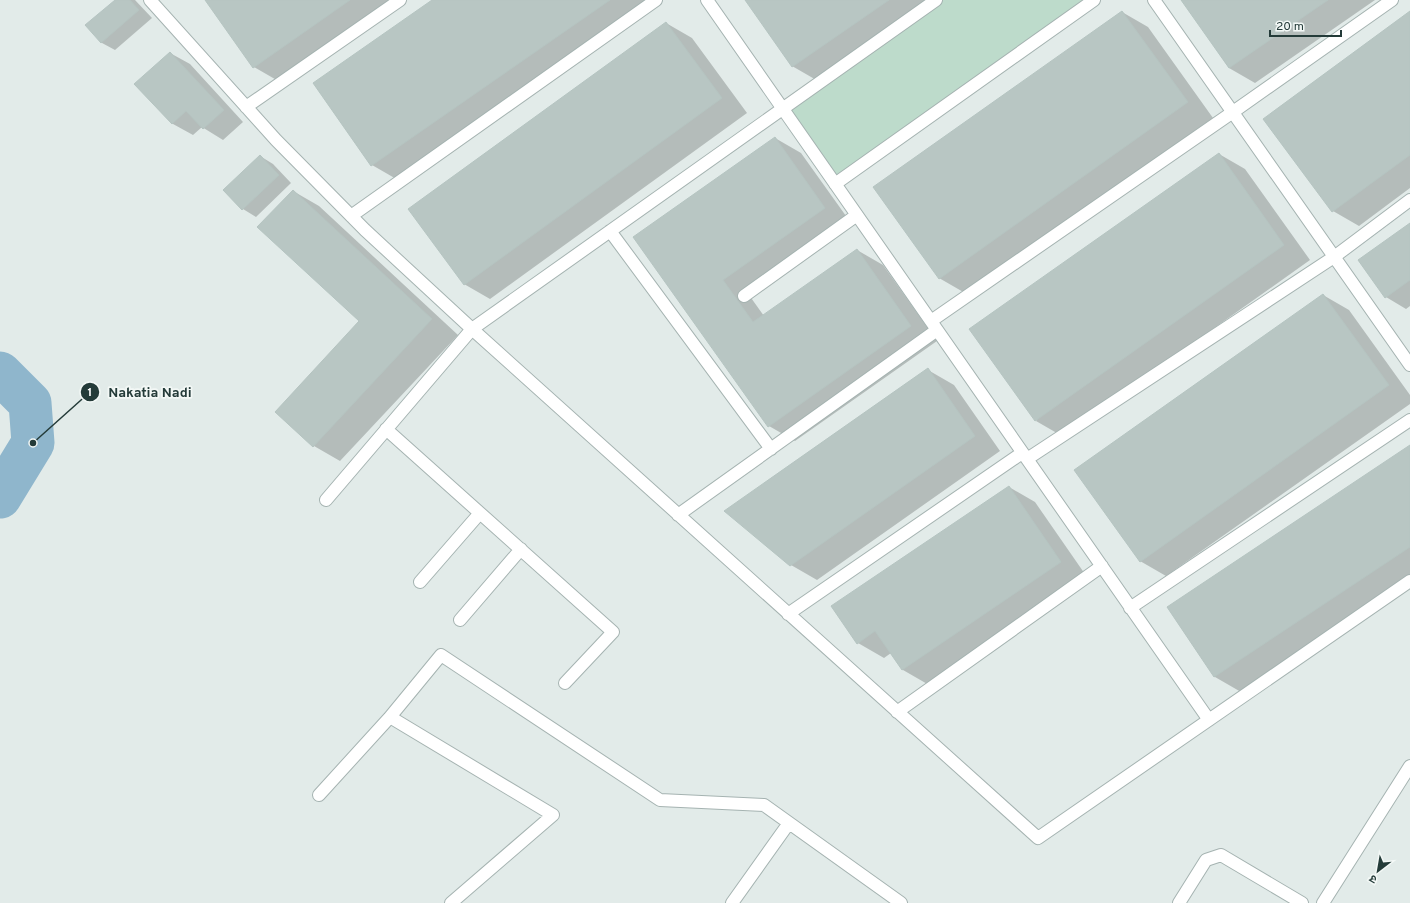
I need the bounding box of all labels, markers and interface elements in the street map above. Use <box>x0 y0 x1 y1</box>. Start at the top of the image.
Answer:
scale bar <box>1270 12 1341 38</box>
text: 20 m <box>1276 19 1304 35</box>
callout: Nakatia Nadi <box>80 379 199 405</box>
text: 1 <box>88 385 92 401</box>
text: Nakatia Nadi <box>108 385 192 402</box>
north arrow <box>1358 851 1398 891</box>
text: उ <box>1367 871 1380 886</box>

